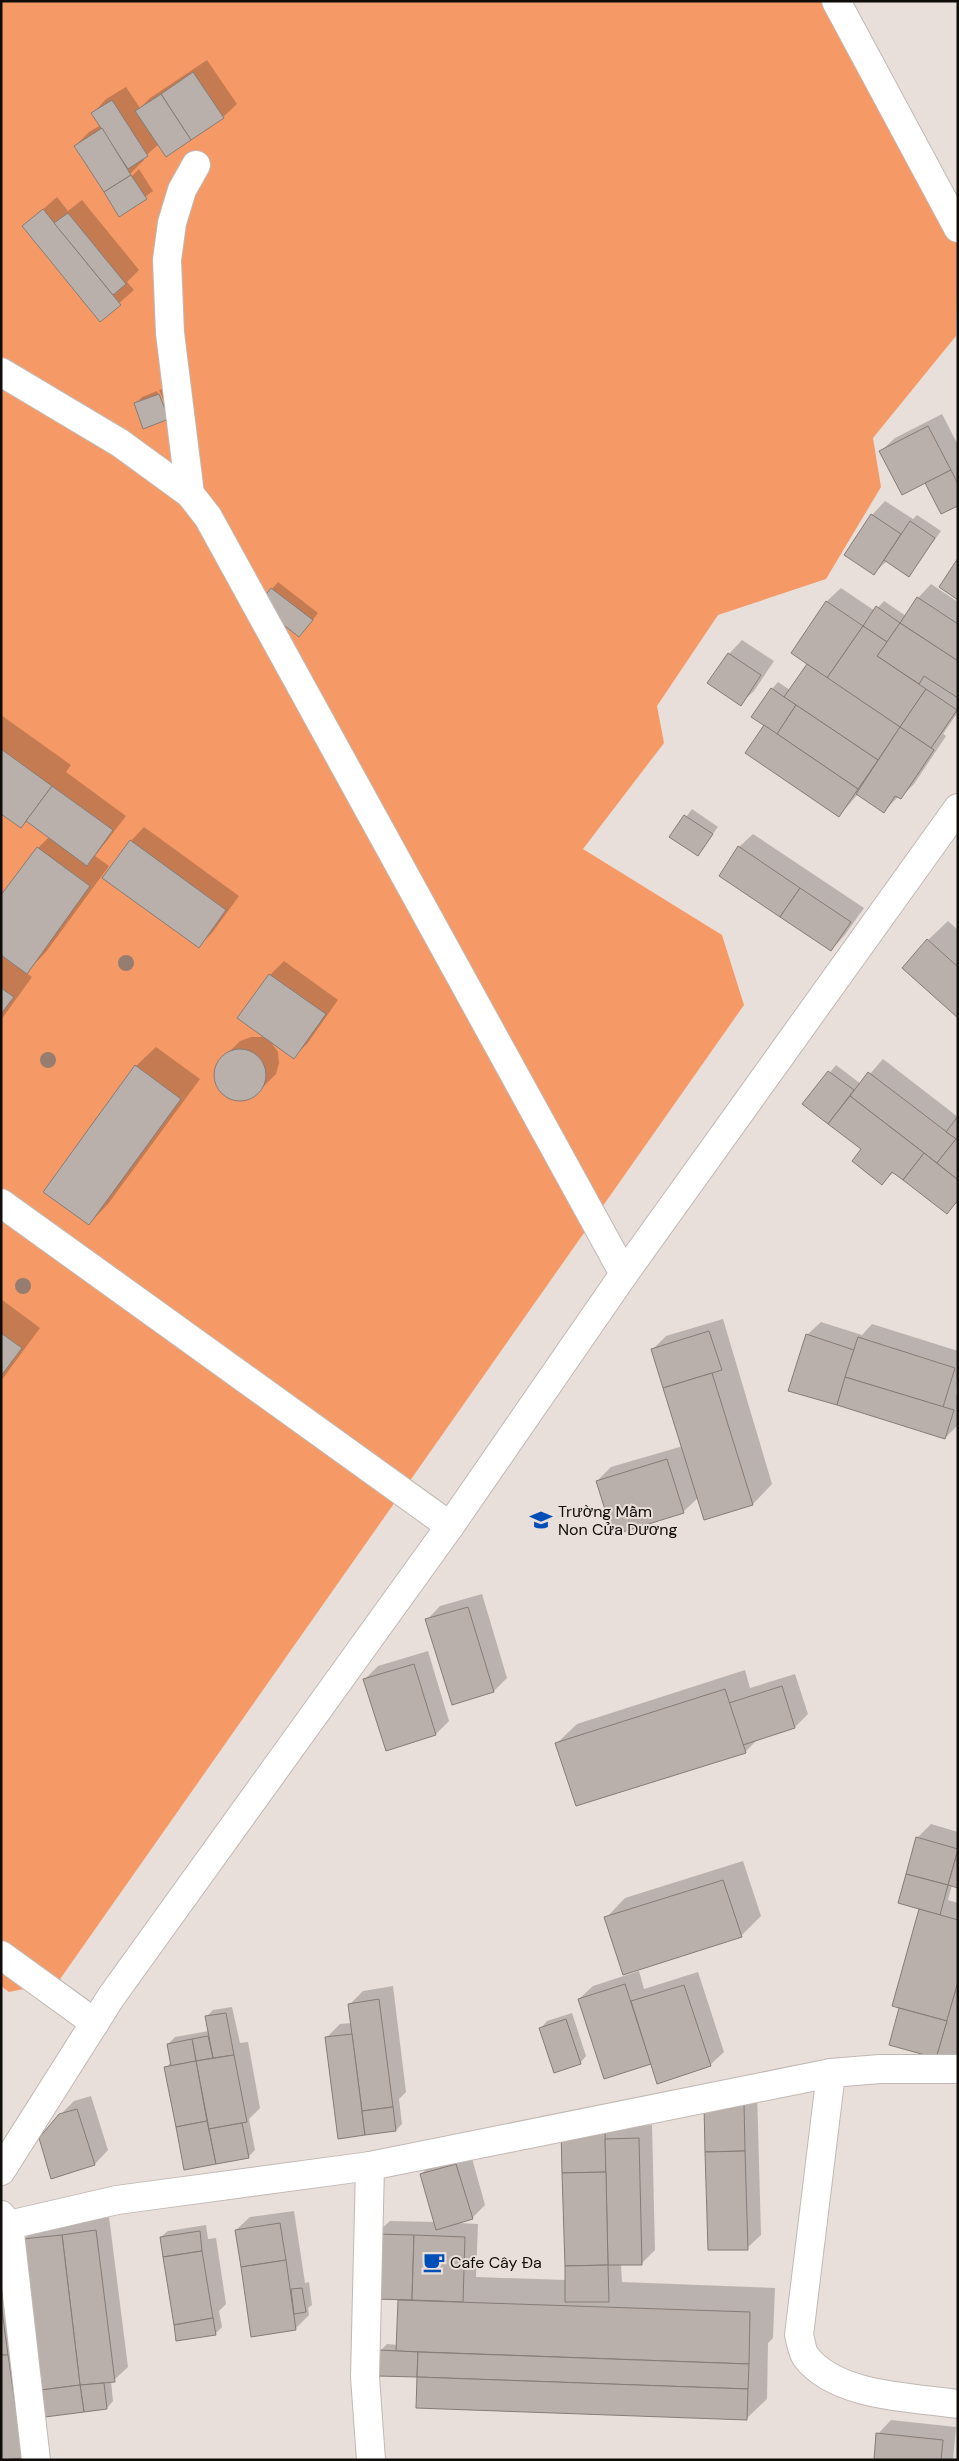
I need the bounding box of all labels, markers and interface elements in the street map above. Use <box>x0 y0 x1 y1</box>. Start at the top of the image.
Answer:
place label: Trường Mầm Non Cửa Dương <box>558 1501 678 1540</box>
school or university icon: Trường Mầm Non Cửa Dương <box>528 1507 554 1533</box>
cafe icon: Cafe Cây Đa <box>421 2249 447 2275</box>
place label: Cafe Cây Đa <box>450 2252 542 2273</box>

